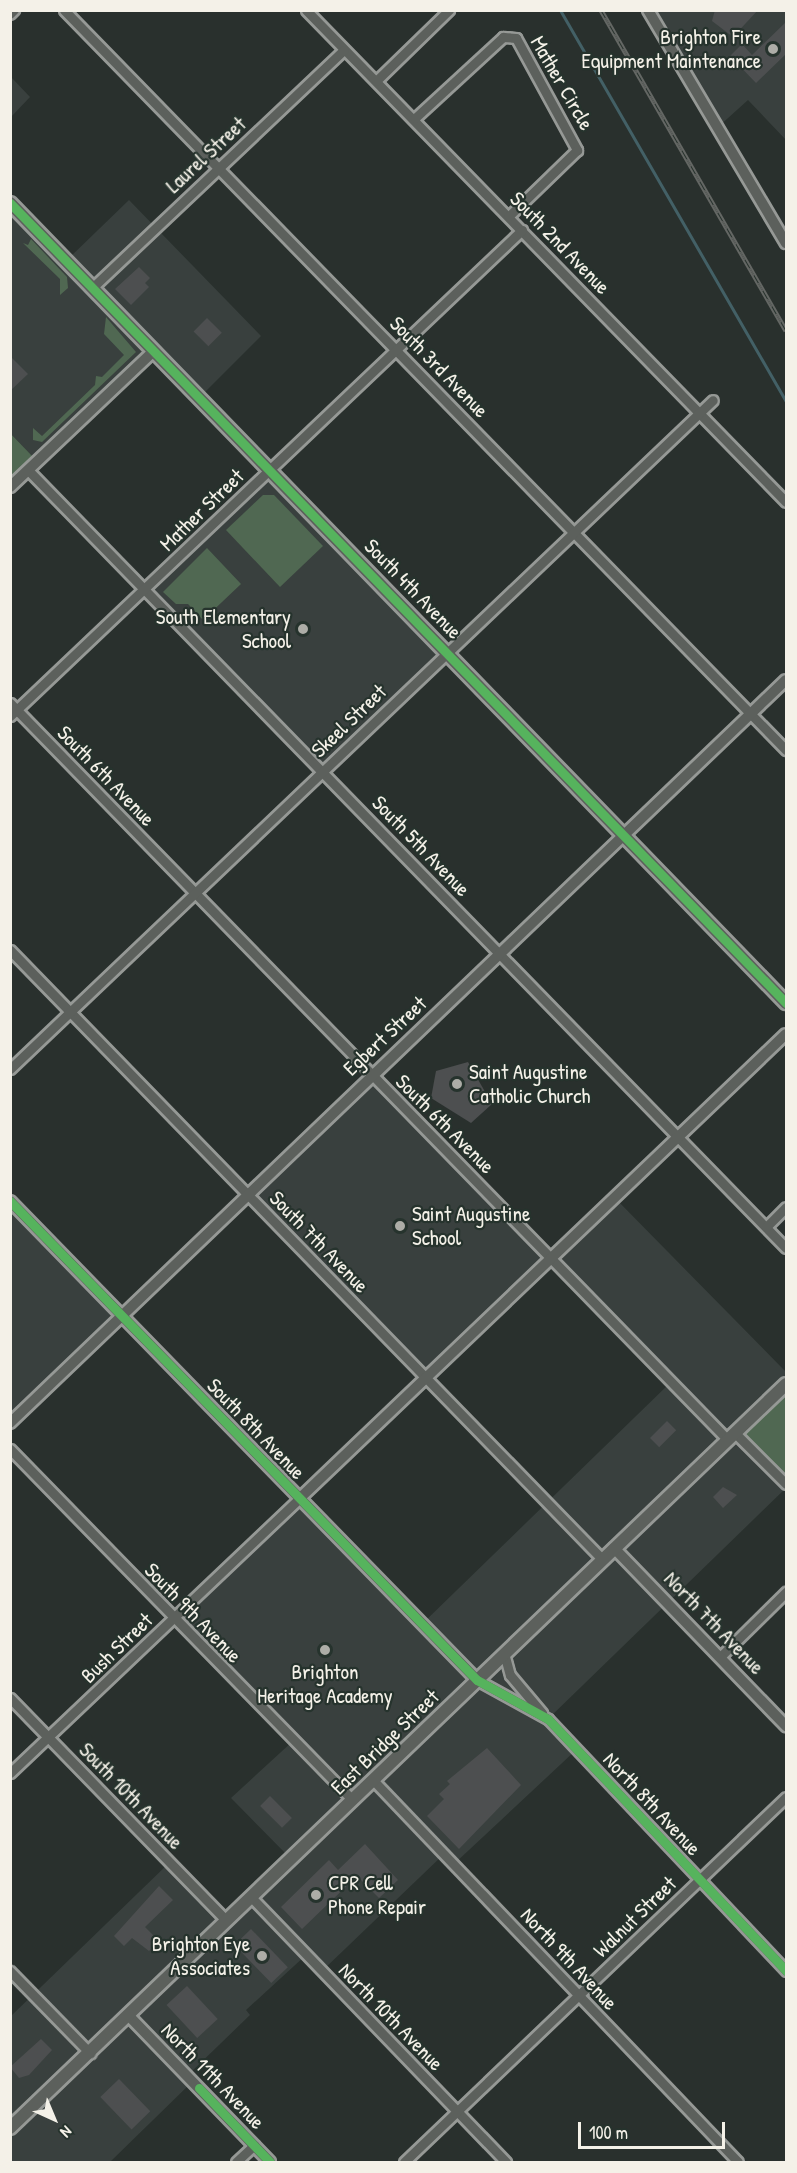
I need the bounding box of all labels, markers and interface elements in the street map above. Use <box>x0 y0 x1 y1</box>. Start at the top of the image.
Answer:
place label: Brighton Fire Equipment Maintenance <box>581 24 761 74</box>
street label: Mather Circle <box>525 31 599 135</box>
marker: Brighton Fire Equipment Maintenance <box>766 42 780 56</box>
street label: Laurel Street <box>161 112 251 198</box>
street label: South 2nd Avenue <box>505 186 615 300</box>
street label: South 3rd Avenue <box>384 311 494 423</box>
street label: Mather Street <box>155 464 249 556</box>
street label: South 4th Avenue <box>359 534 467 644</box>
place label: South Elementary School <box>156 604 291 654</box>
marker: South Elementary School <box>296 622 310 636</box>
street label: Skeel Street <box>306 679 392 763</box>
street label: South 6th Avenue <box>52 721 160 831</box>
street label: South 5th Avenue <box>367 790 475 902</box>
street label: Egbert Street <box>338 991 432 1081</box>
place label: Saint Augustine Catholic Church <box>469 1059 590 1109</box>
street label: South 6th Avenue <box>390 1069 500 1179</box>
marker: Saint Augustine Catholic Church <box>450 1077 464 1091</box>
street label: South 7th Avenue <box>264 1186 374 1298</box>
place label: Saint Augustine School <box>412 1201 530 1251</box>
marker: Saint Augustine School <box>393 1219 407 1233</box>
street label: South 8th Avenue <box>202 1373 310 1485</box>
street label: South 9th Avenue <box>139 1558 247 1668</box>
street label: North 7th Avenue <box>659 1566 769 1680</box>
street label: Bush Street <box>76 1608 158 1688</box>
marker: Brighton Heritage Academy <box>318 1643 332 1657</box>
place label: Brighton Heritage Academy <box>257 1659 393 1709</box>
street label: East Bridge Street <box>326 1684 444 1800</box>
street label: South 10th Avenue <box>74 1737 188 1855</box>
street label: North 8th Avenue <box>598 1747 706 1861</box>
place label: CPR Cell Phone Repair <box>328 1870 426 1920</box>
street label: Walnut Street <box>588 1871 682 1963</box>
marker: CPR Cell Phone Repair <box>309 1888 323 1902</box>
street label: North 9th Avenue <box>515 1903 623 2015</box>
place label: Brighton Eye Associates <box>152 1931 250 1981</box>
marker: Brighton Eye Associates <box>255 1949 269 1963</box>
street label: North 10th Avenue <box>333 1958 449 2076</box>
street label: North 11th Avenue <box>156 2018 270 2134</box>
north arrow <box>24 2089 84 2149</box>
scale bar <box>581 2110 728 2148</box>
text: 100 m <box>589 2120 628 2145</box>
text: N <box>56 2121 77 2143</box>

